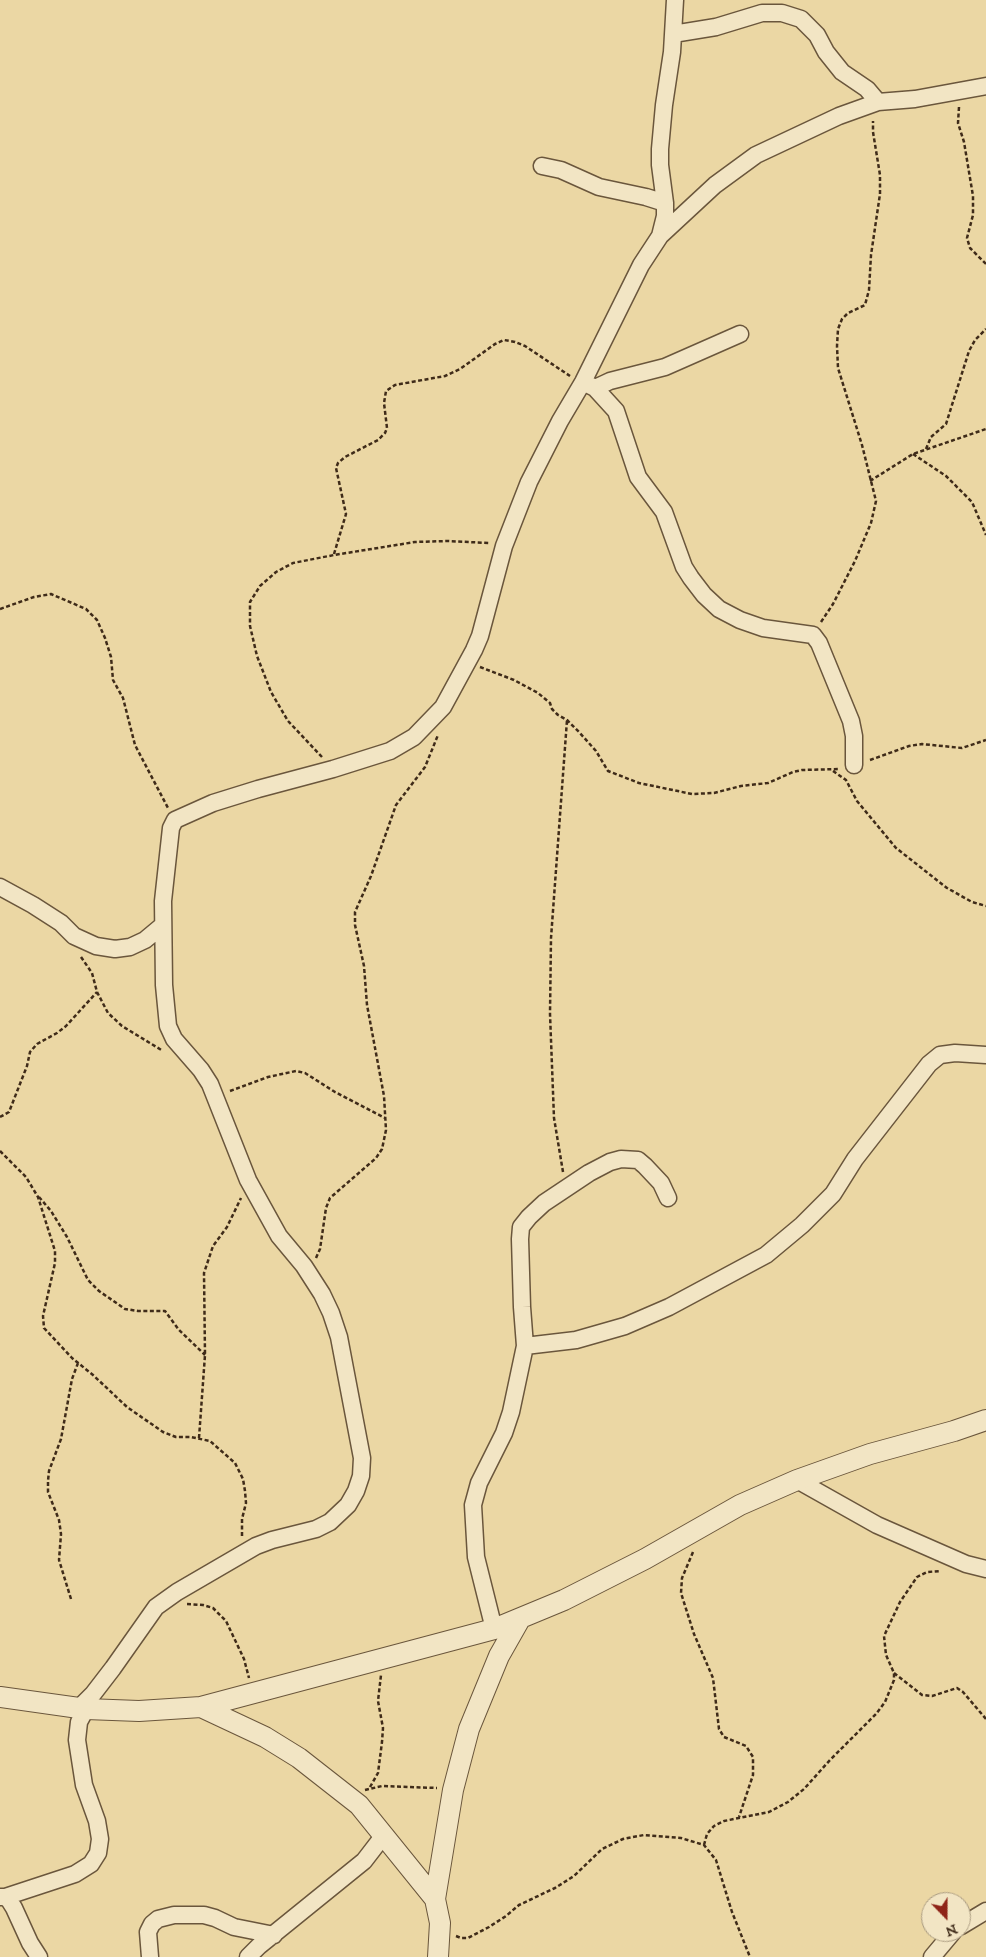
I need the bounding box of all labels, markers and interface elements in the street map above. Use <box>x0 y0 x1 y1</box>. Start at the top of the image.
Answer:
north arrow <box>921 1892 971 1942</box>
text: N <box>943 1919 960 1940</box>

